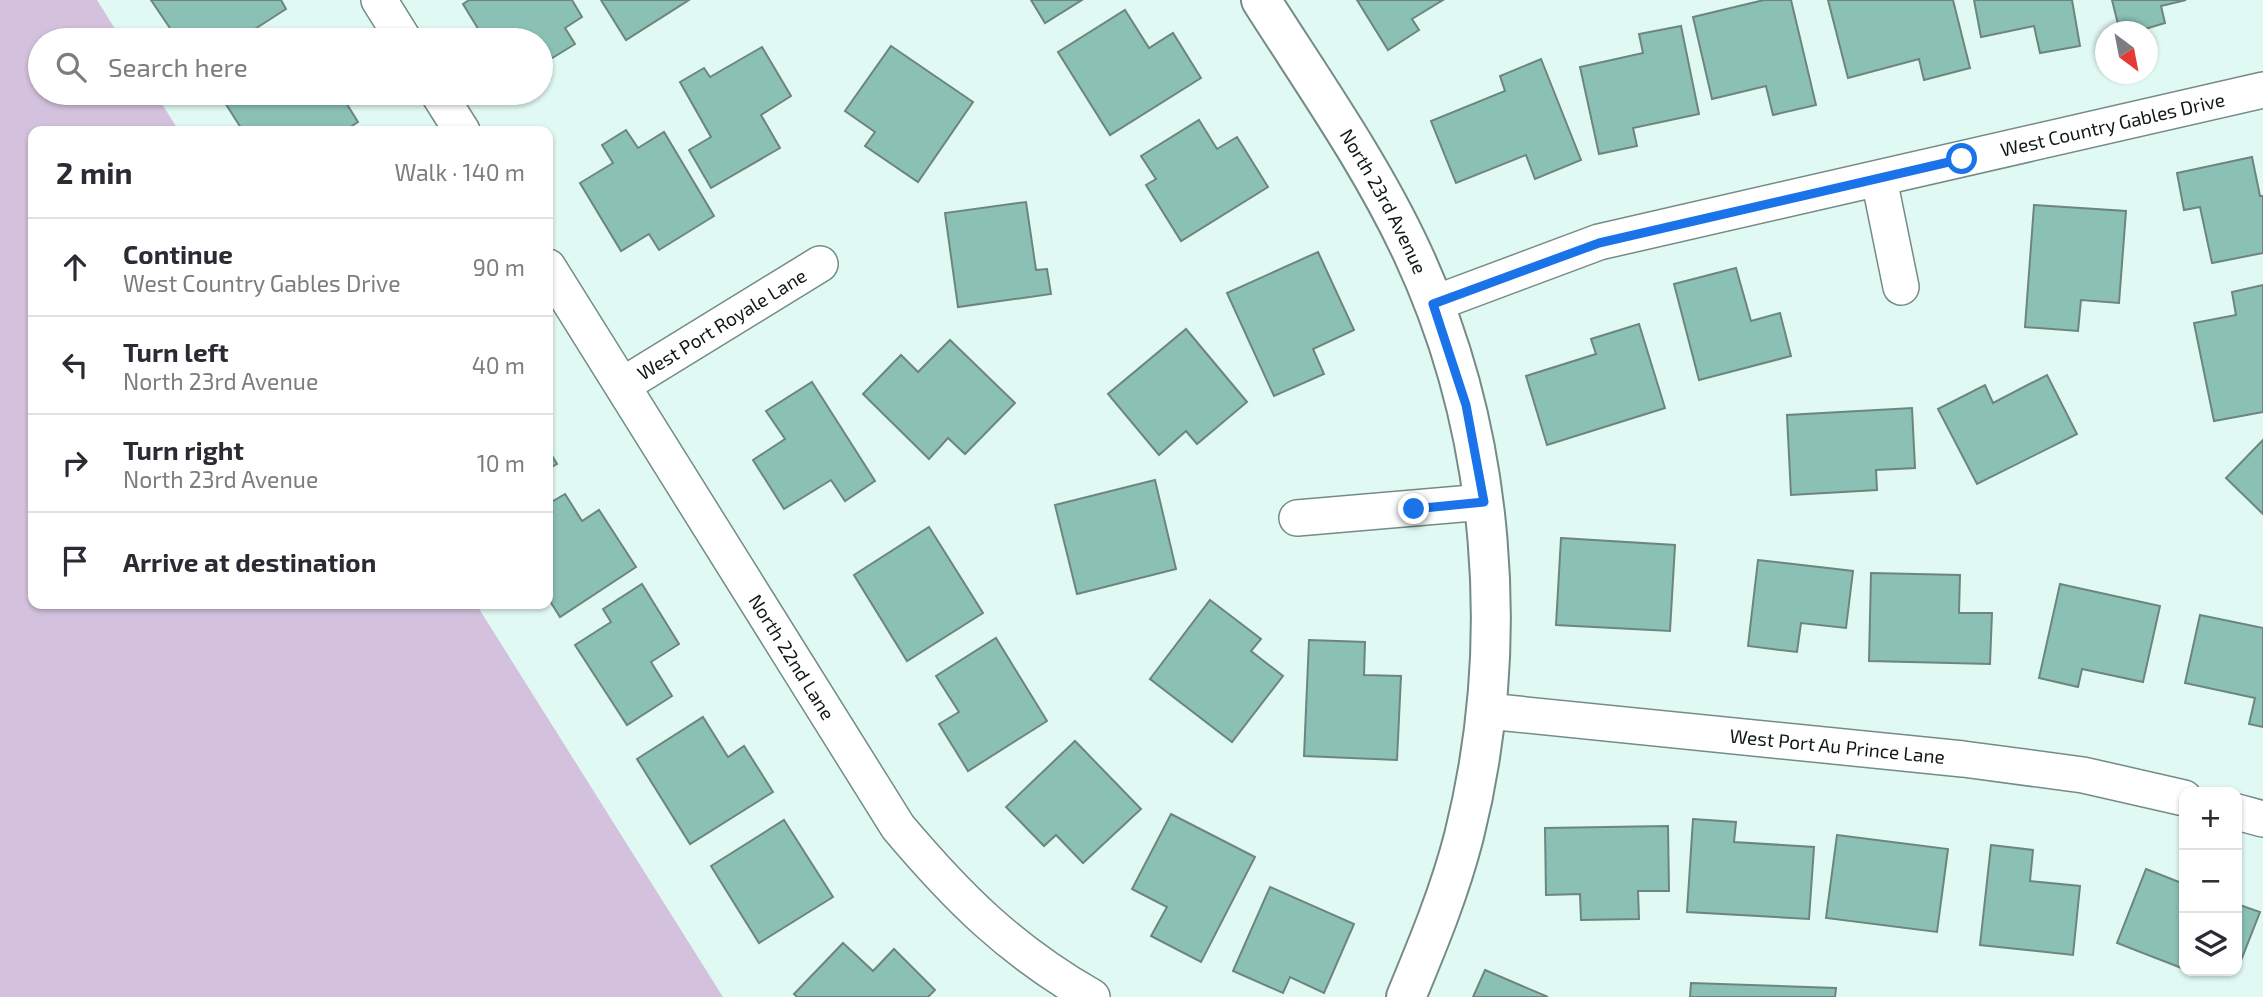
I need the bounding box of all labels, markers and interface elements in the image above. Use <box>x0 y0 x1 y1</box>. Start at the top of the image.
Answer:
north arrow <box>2095 21 2158 84</box>
search box <box>28 28 553 105</box>
icon: search <box>52 48 90 86</box>
text: Search here <box>108 51 248 82</box>
street label: West Country Gables Drive <box>1998 87 2227 161</box>
street label: North 23rd Avenue <box>1336 124 1432 277</box>
route start <box>1946 143 1977 174</box>
text: 2 min <box>56 154 133 190</box>
text: Walk · 140 m <box>394 158 525 186</box>
text: Continue <box>123 238 233 269</box>
icon: ahead <box>56 248 94 286</box>
text: 90 m <box>473 253 525 281</box>
street label: West Port Royale Lane <box>633 263 810 385</box>
text: West Country Gables Drive <box>123 269 401 297</box>
text: Turn left <box>123 336 229 367</box>
icon: left <box>56 346 94 384</box>
text: 40 m <box>472 351 525 379</box>
text: North 23rd Avenue <box>123 367 318 395</box>
text: Turn right <box>123 434 244 465</box>
icon: right <box>56 444 94 482</box>
text: 10 m <box>477 449 525 477</box>
text: North 23rd Avenue <box>123 465 318 493</box>
route end <box>1398 493 1429 524</box>
icon: arrive <box>56 542 94 580</box>
text: Arrive at destination <box>123 546 376 577</box>
street label: North 22nd Lane <box>744 590 840 724</box>
street label: West Port Au Prince Lane <box>1729 724 1946 768</box>
map controls <box>2179 787 2242 976</box>
button: + <box>2179 787 2242 850</box>
button: − <box>2179 850 2242 913</box>
button: layers <box>2179 913 2242 976</box>

